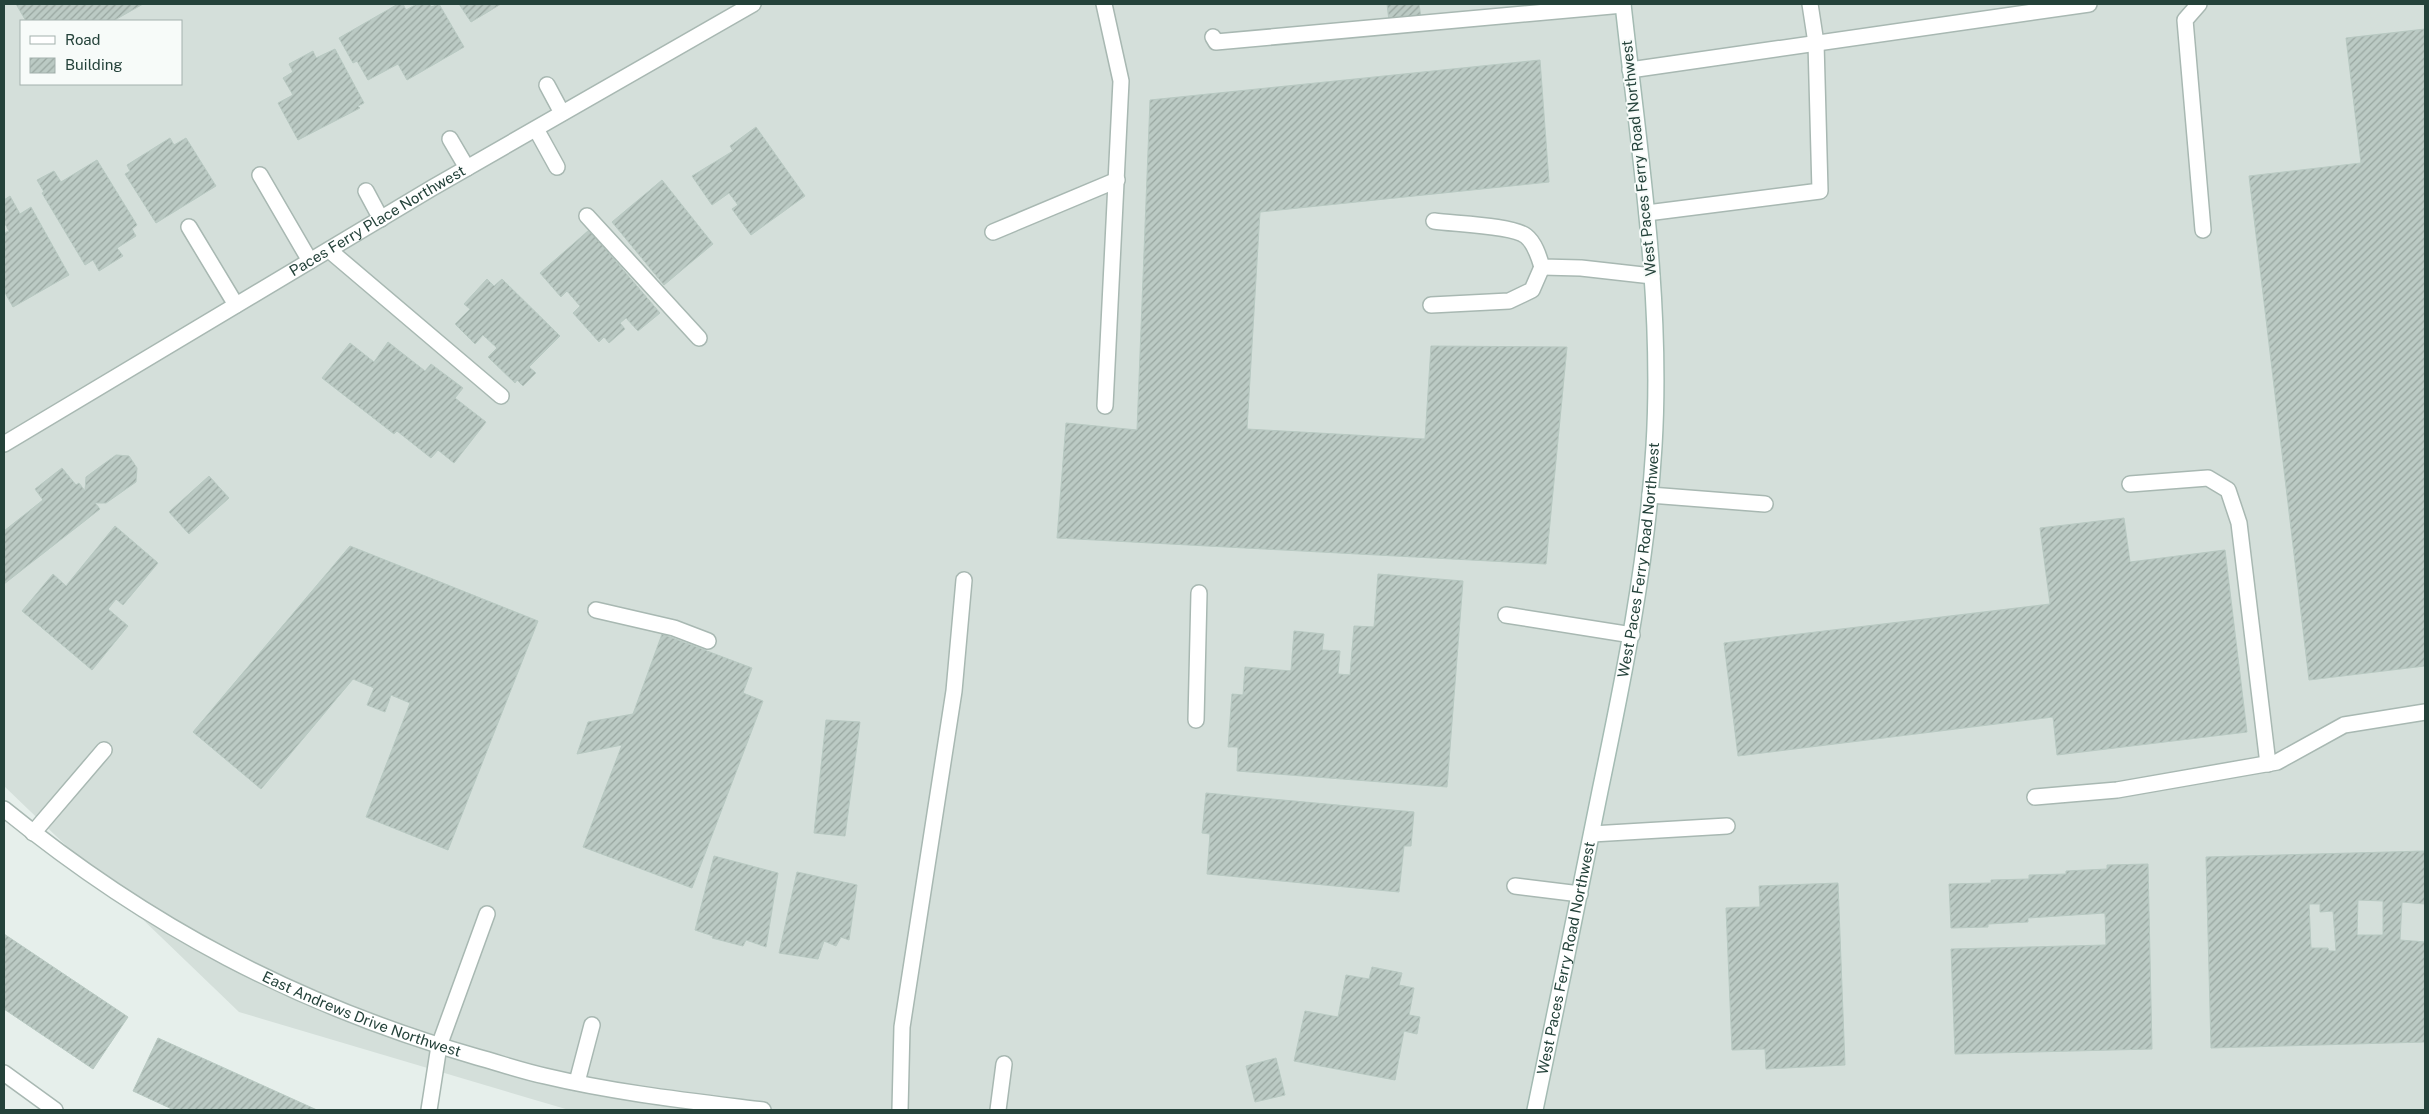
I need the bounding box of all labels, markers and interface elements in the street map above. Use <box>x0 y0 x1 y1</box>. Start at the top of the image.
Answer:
legend <box>20 20 182 85</box>
text: Road <box>65 31 101 48</box>
street label: West Paces Ferry Road Northwest <box>1618 39 1659 277</box>
text: Building <box>65 56 123 73</box>
street label: Paces Ferry Place Northwest <box>286 162 468 279</box>
street label: West Paces Ferry Road Northwest <box>1614 442 1662 679</box>
street label: West Paces Ferry Road Northwest <box>1534 840 1598 1076</box>
street label: East Andrews Drive Northwest <box>260 968 463 1060</box>

